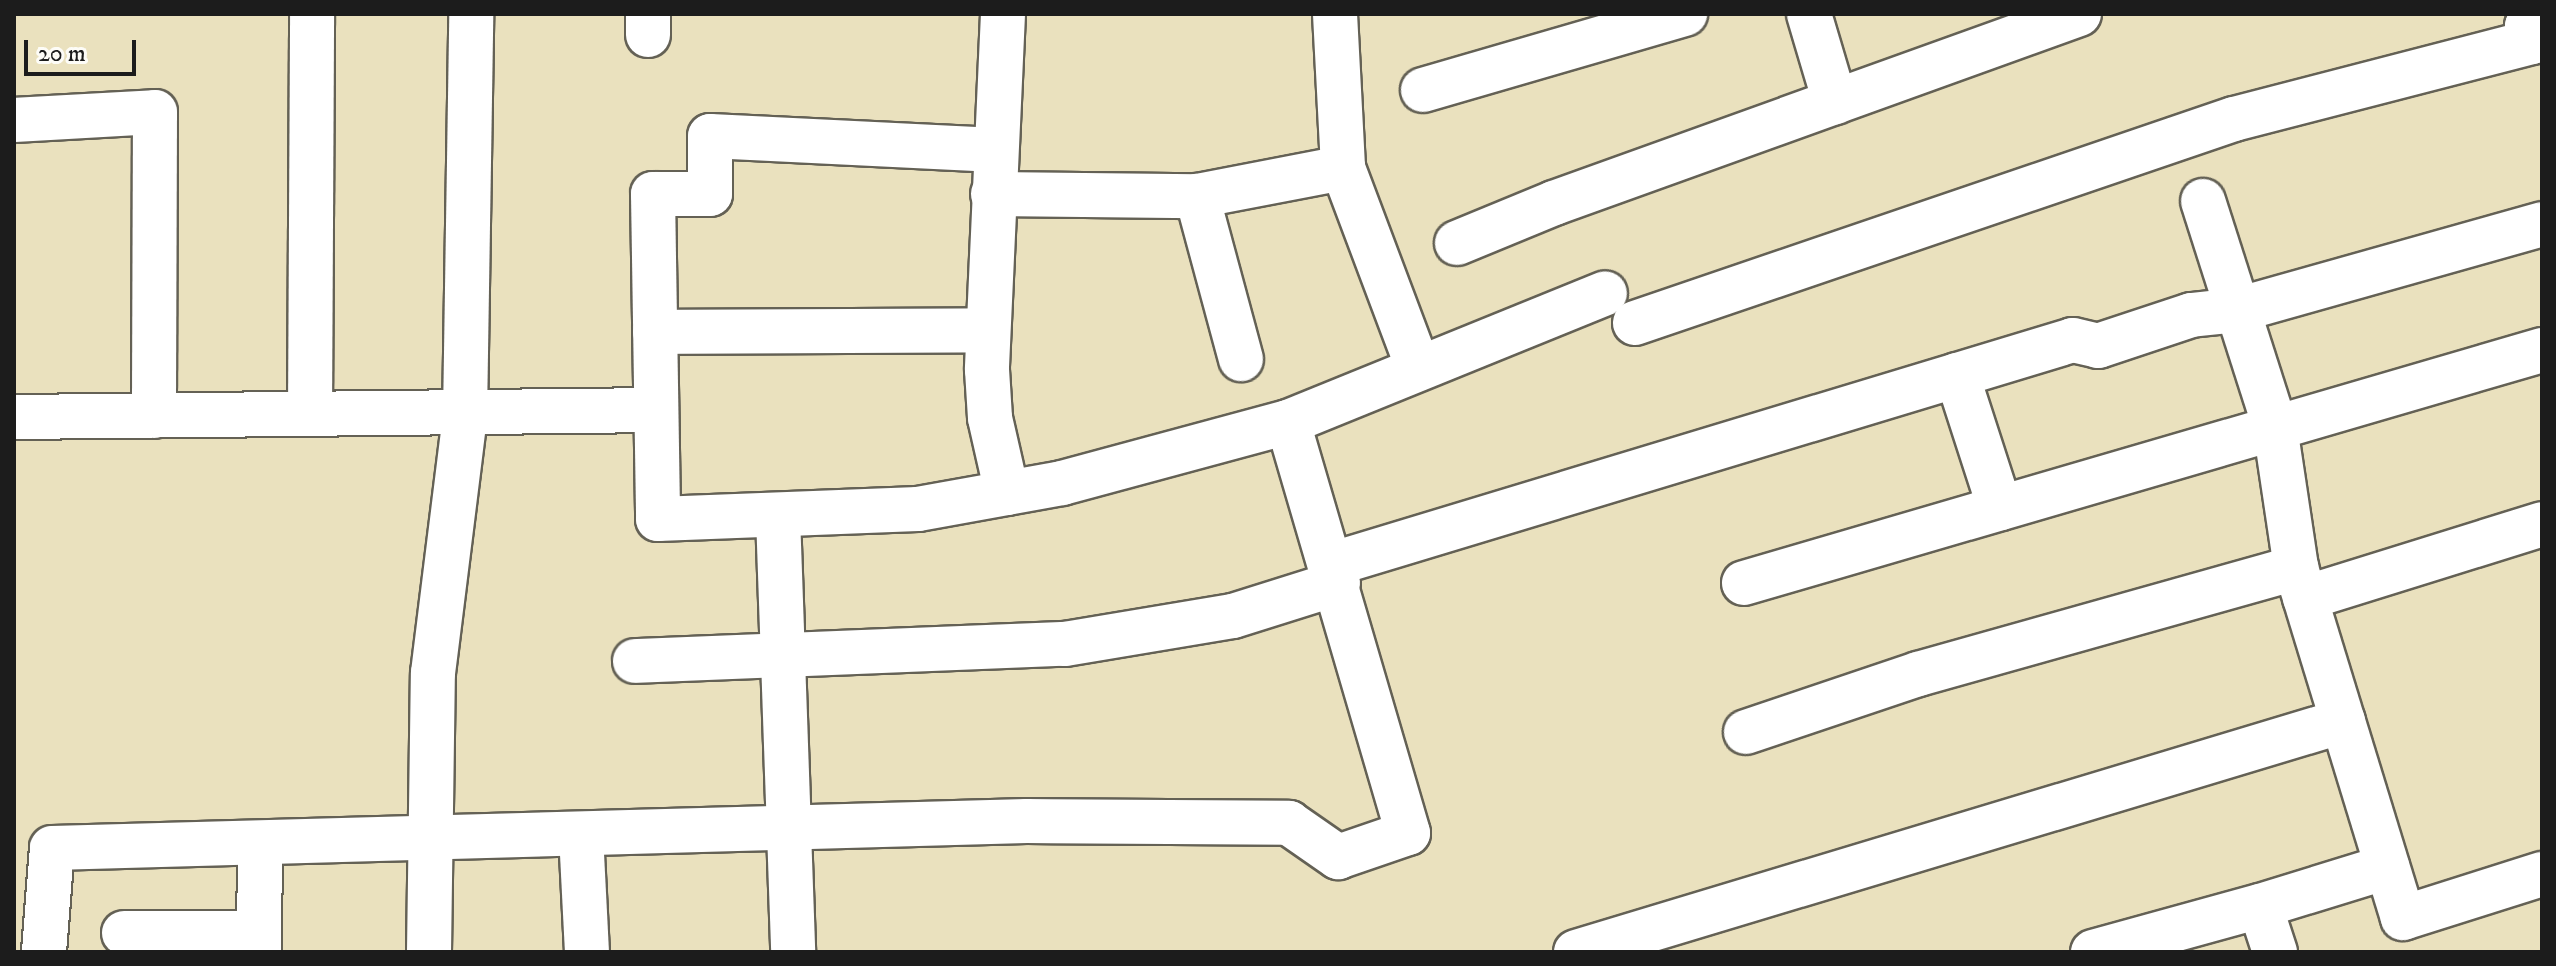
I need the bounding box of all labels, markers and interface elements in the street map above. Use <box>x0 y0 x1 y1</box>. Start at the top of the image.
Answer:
scale bar <box>28 24 140 74</box>
text: 20 m <box>38 39 86 69</box>

